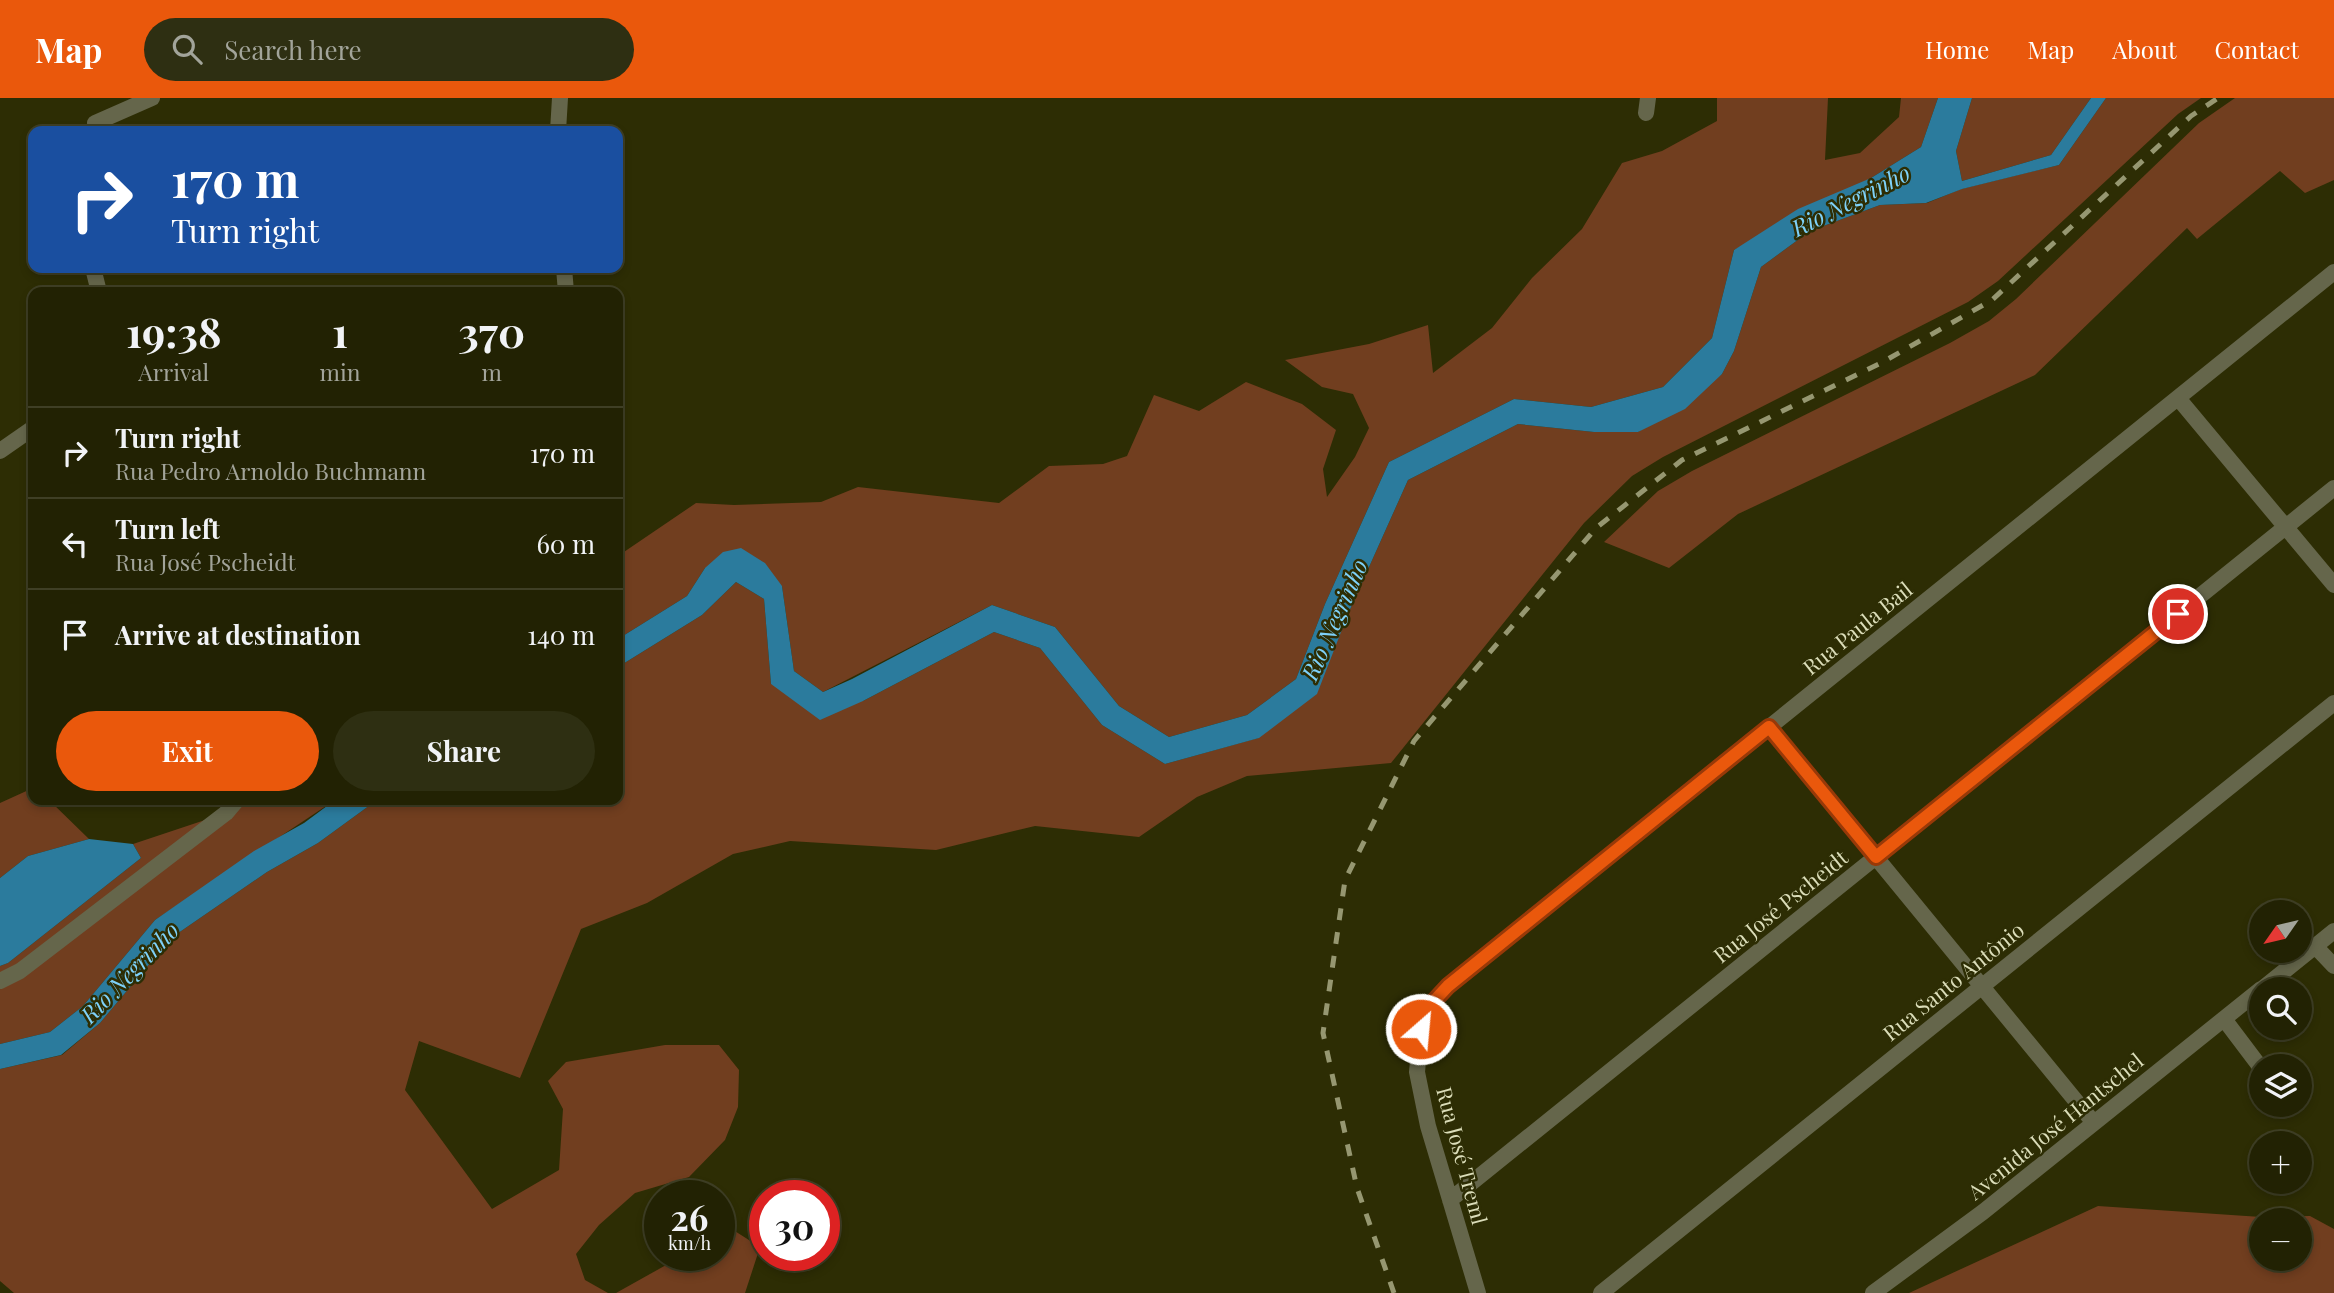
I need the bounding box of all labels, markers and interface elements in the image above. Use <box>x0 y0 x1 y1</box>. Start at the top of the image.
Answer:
search box <box>144 18 634 81</box>
text: Map <box>35 27 102 71</box>
icon: search <box>168 30 206 68</box>
text: Search here <box>224 32 362 67</box>
text: Home <box>1925 33 1989 65</box>
text: Map <box>2027 33 2074 65</box>
text: About <box>2112 33 2176 65</box>
text: Contact <box>2214 33 2299 65</box>
text: 170 m <box>171 145 299 210</box>
icon: right <box>56 154 147 245</box>
water label: Rio Negrinho <box>1785 156 1915 243</box>
text: Turn right <box>171 208 319 251</box>
text: 19:38 <box>126 303 222 359</box>
text: 1 <box>332 303 348 359</box>
text: 370 <box>458 303 525 359</box>
text: Arrival <box>138 356 209 387</box>
text: min <box>319 356 360 387</box>
text: m <box>481 356 502 387</box>
text: Turn right <box>115 420 241 455</box>
icon: right <box>56 434 94 472</box>
text: 170 m <box>530 435 595 470</box>
text: Rua Pedro Arnoldo Buchmann <box>115 455 426 486</box>
text: Turn left <box>115 511 220 546</box>
icon: left <box>56 525 94 563</box>
text: 60 m <box>536 526 595 561</box>
text: Rua José Pscheidt <box>115 546 296 577</box>
water label: Rio Negrinho <box>1293 554 1374 686</box>
street label: Rua Paula Bail <box>1796 575 1917 680</box>
pin <box>2148 584 2208 644</box>
icon: arrive <box>2159 595 2197 633</box>
icon: arrive <box>56 616 94 654</box>
text: Arrive at destination <box>115 617 361 652</box>
text: 140 m <box>527 617 595 652</box>
button: Exit <box>56 711 319 791</box>
button: Share <box>333 711 595 791</box>
street label: Rua José Pscheidt <box>1707 842 1853 968</box>
north arrow <box>2249 900 2312 962</box>
map controls <box>2249 900 2312 1271</box>
water label: Rio Negrinho <box>72 915 185 1030</box>
street label: Rua Santo Antônio <box>1876 915 2029 1046</box>
button: search <box>2249 977 2312 1040</box>
position arrow <box>1384 992 1458 1066</box>
street label: Avenida José Hantschel <box>1960 1046 2148 1206</box>
button: layers <box>2249 1054 2312 1117</box>
street label: Rua José Treml <box>1431 1084 1495 1227</box>
button: + <box>2249 1131 2312 1194</box>
speed limit sign: 30 <box>749 1180 840 1271</box>
text: 26 <box>671 1193 708 1240</box>
button: − <box>2249 1208 2312 1271</box>
text: km/h <box>668 1231 711 1255</box>

